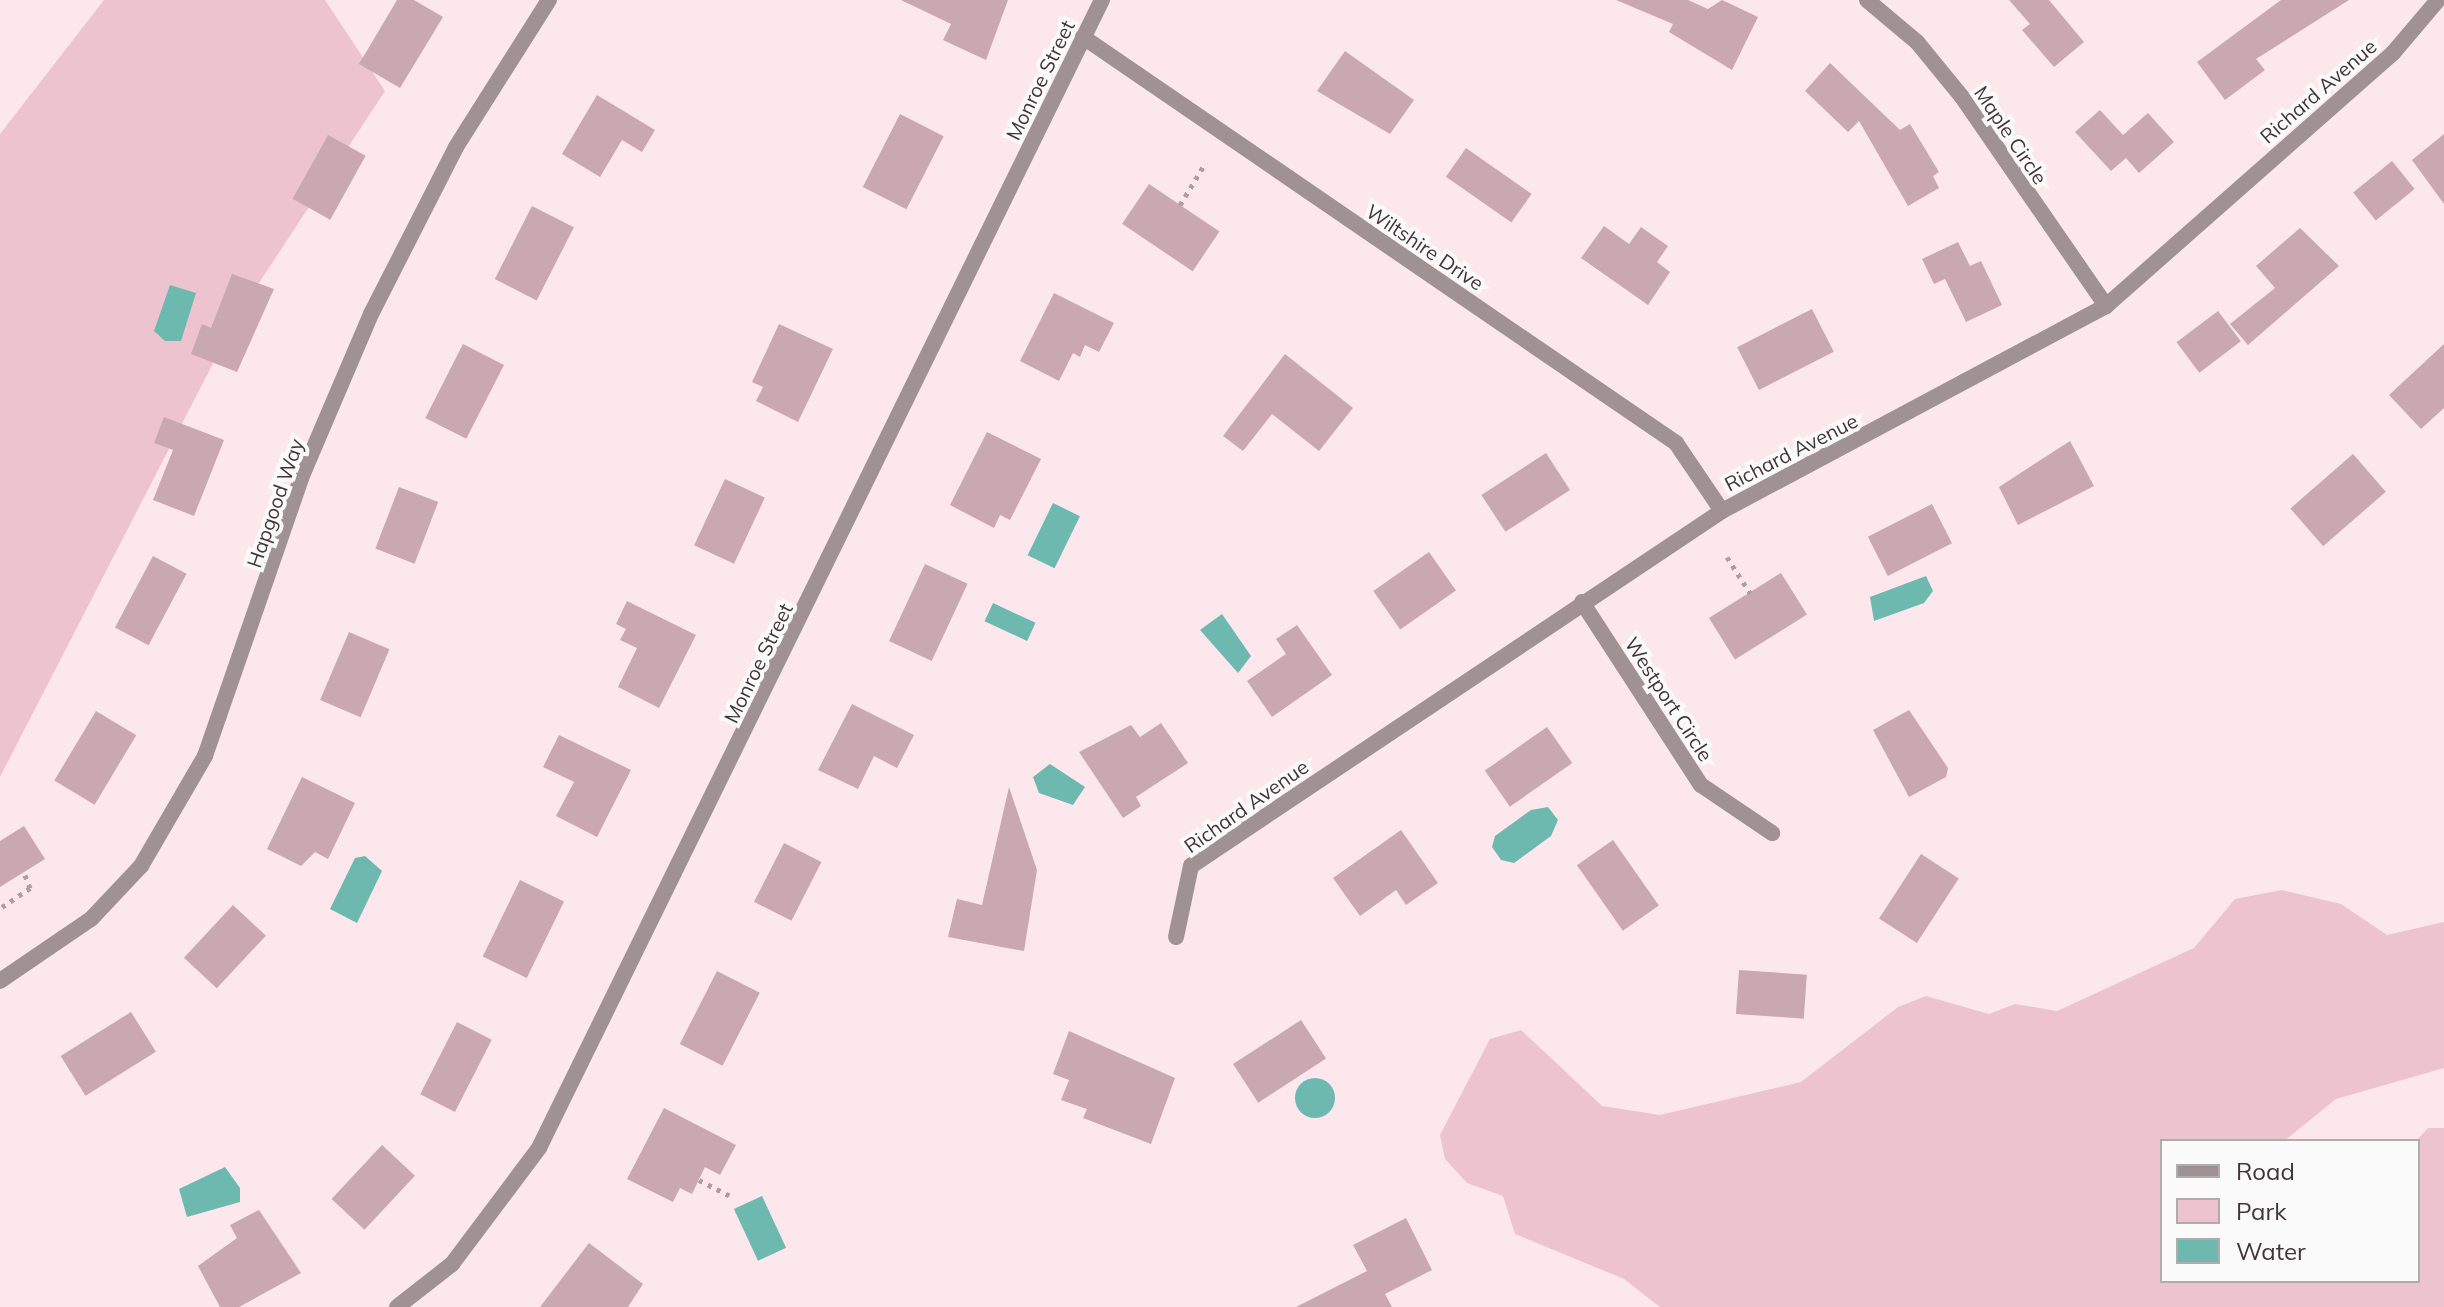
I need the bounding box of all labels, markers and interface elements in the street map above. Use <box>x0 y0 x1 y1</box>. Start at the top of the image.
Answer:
street label: Monroe Street <box>1001 16 1079 144</box>
street label: Richard Avenue <box>2255 34 2381 148</box>
street label: Maple Circle <box>1969 81 2053 189</box>
street label: Wiltshire Drive <box>1362 199 1488 295</box>
street label: Richard Avenue <box>1720 408 1862 496</box>
street label: Hapgood Way <box>242 435 308 571</box>
street label: Monroe Street <box>719 599 797 727</box>
street label: Westport Circle <box>1620 632 1718 766</box>
street label: Richard Avenue <box>1179 754 1313 858</box>
legend <box>2160 1139 2420 1283</box>
text: Road <box>2236 1156 2295 1186</box>
text: Park <box>2236 1196 2287 1226</box>
text: Water <box>2236 1236 2306 1266</box>

